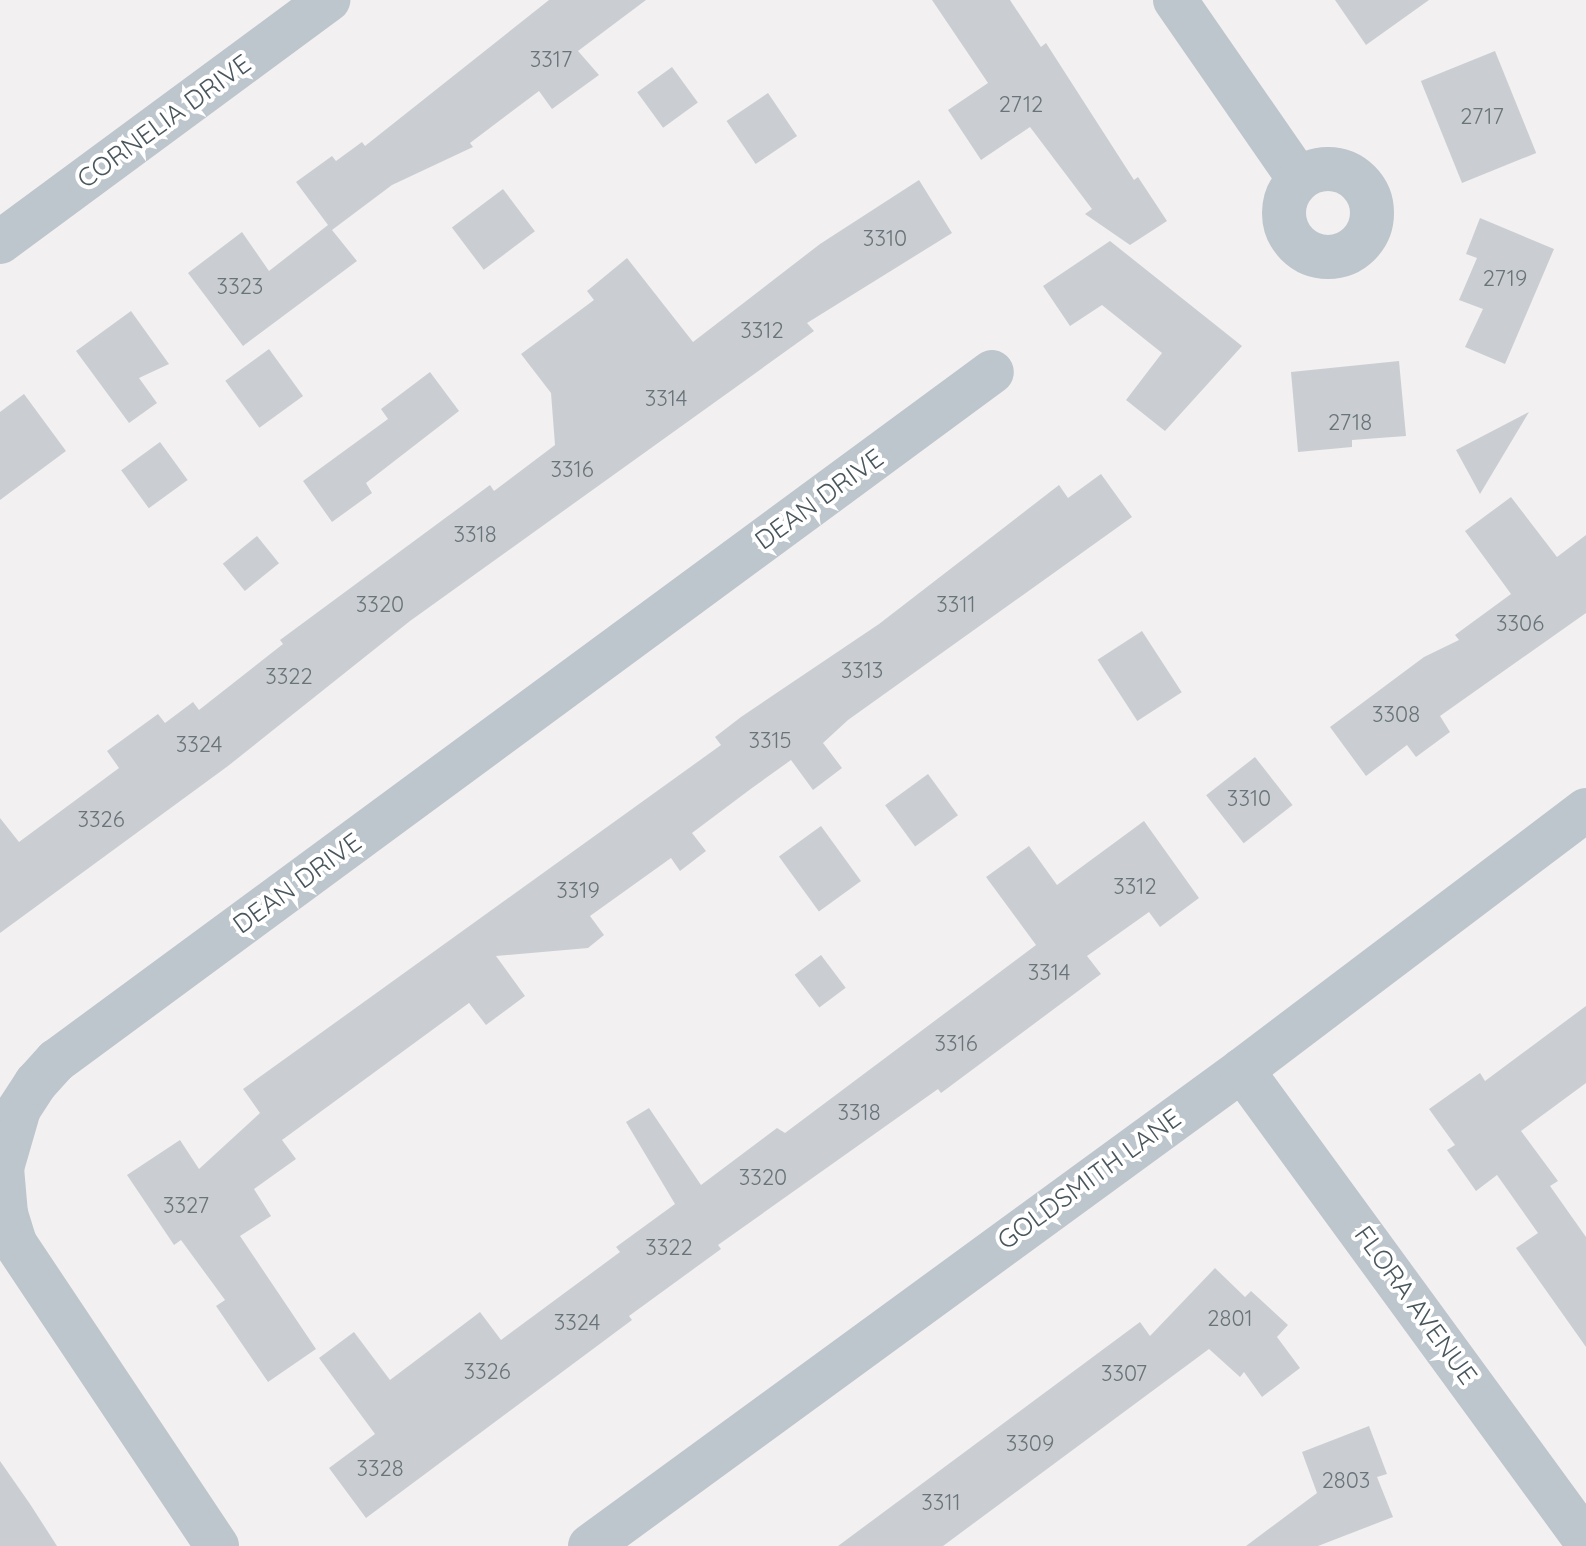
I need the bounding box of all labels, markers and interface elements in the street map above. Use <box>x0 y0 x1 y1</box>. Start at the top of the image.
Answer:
house number: 3317 <box>530 47 572 73</box>
street label: CORNELIA DRIVE <box>71 48 257 194</box>
house number: 2712 <box>999 92 1043 118</box>
house number: 2717 <box>1460 104 1504 130</box>
house number: 3310 <box>863 226 907 252</box>
house number: 2719 <box>1483 266 1527 292</box>
house number: 3323 <box>217 274 263 300</box>
house number: 3312 <box>740 318 784 344</box>
house number: 3314 <box>645 386 687 412</box>
house number: 2718 <box>1328 410 1372 436</box>
street label: DEAN DRIVE <box>749 442 889 556</box>
house number: 3316 <box>550 457 594 483</box>
house number: 3318 <box>453 522 497 548</box>
house number: 3320 <box>356 592 404 618</box>
house number: 3311 <box>936 592 976 618</box>
house number: 3306 <box>1496 611 1544 637</box>
house number: 3313 <box>841 658 883 684</box>
house number: 3322 <box>265 664 313 690</box>
house number: 3308 <box>1372 702 1420 728</box>
house number: 3315 <box>748 728 792 754</box>
house number: 3324 <box>176 732 222 758</box>
house number: 3310 <box>1227 786 1271 812</box>
house number: 3326 <box>77 807 125 833</box>
street label: DEAN DRIVE <box>227 826 367 940</box>
house number: 3312 <box>1113 874 1157 900</box>
house number: 3319 <box>556 878 600 904</box>
house number: 3314 <box>1028 960 1070 986</box>
house number: 3316 <box>934 1031 978 1057</box>
house number: 3318 <box>837 1100 881 1126</box>
street label: GOLDSMITH LANE <box>991 1102 1187 1256</box>
house number: 3320 <box>739 1165 787 1191</box>
house number: 3327 <box>163 1193 209 1219</box>
street label: FLORA AVENUE <box>1348 1220 1484 1390</box>
house number: 3322 <box>645 1235 693 1261</box>
house number: 2801 <box>1207 1306 1253 1332</box>
house number: 3324 <box>554 1310 600 1336</box>
house number: 3326 <box>463 1359 511 1385</box>
house number: 3307 <box>1101 1361 1147 1387</box>
house number: 3309 <box>1006 1431 1054 1457</box>
house number: 3328 <box>356 1456 404 1482</box>
house number: 2803 <box>1322 1468 1370 1494</box>
house number: 3311 <box>921 1490 961 1516</box>

